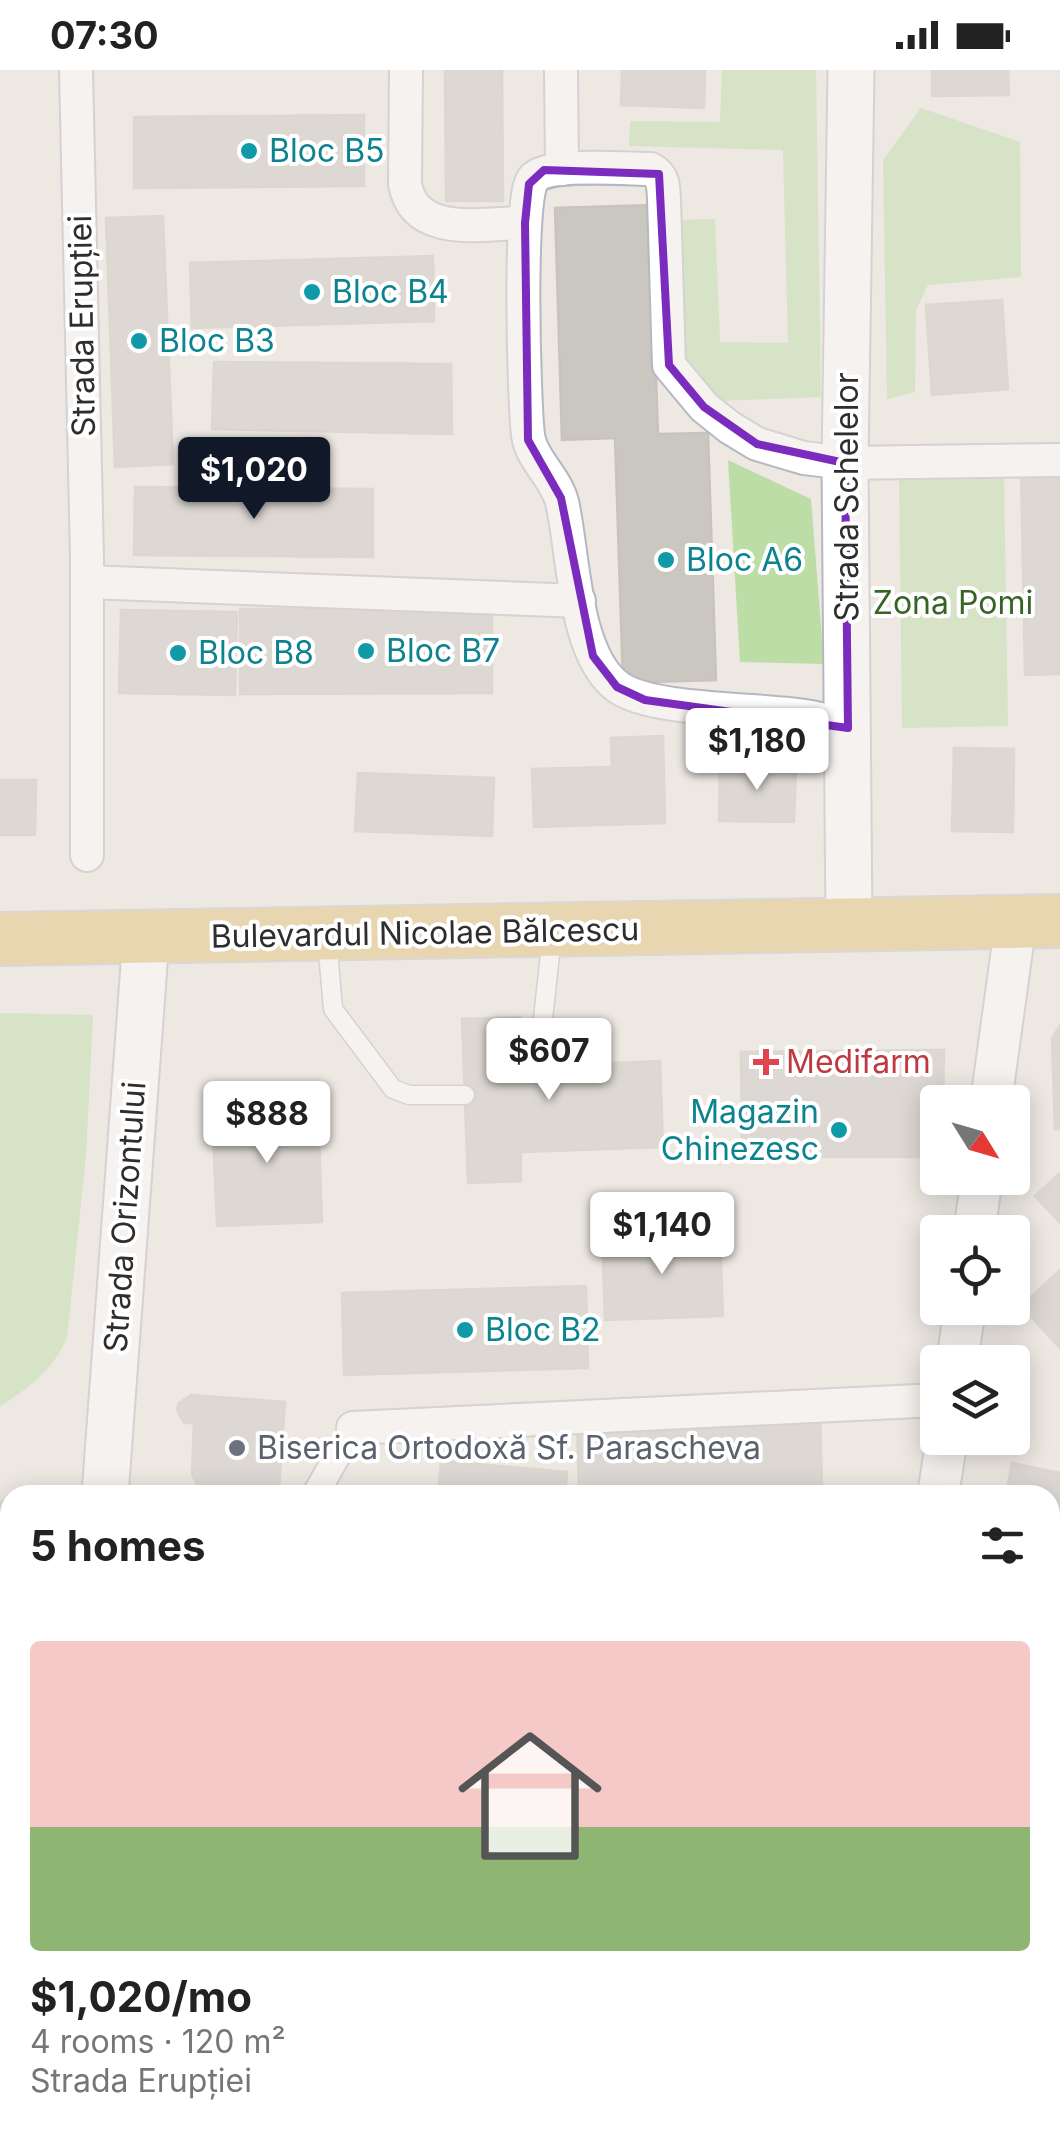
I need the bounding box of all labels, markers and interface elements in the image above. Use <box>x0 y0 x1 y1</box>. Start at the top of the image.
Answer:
text: 07:30 <box>50 12 159 58</box>
place label: Bloc B5 <box>269 131 385 170</box>
marker: Bloc B5 <box>238 140 260 162</box>
street label: Strada Erupției <box>60 215 103 437</box>
place label: Bloc B4 <box>332 272 449 311</box>
marker: Bloc B4 <box>301 281 323 303</box>
place label: Bloc B3 <box>159 321 275 360</box>
marker: Bloc B3 <box>128 330 150 352</box>
street label: Strada Schelelor <box>827 372 866 622</box>
pin: $1,020 <box>173 437 335 522</box>
text: $1,020 <box>200 450 308 489</box>
place label: Bloc A6 <box>686 540 803 579</box>
marker: Bloc A6 <box>655 549 677 571</box>
park label: Zona Pomi <box>873 583 1033 622</box>
place label: Bloc B7 <box>386 631 500 670</box>
place label: Bloc B8 <box>198 633 314 672</box>
marker: Bloc B7 <box>355 640 377 662</box>
marker: Bloc B8 <box>167 642 189 664</box>
pin: $1,180 <box>676 708 838 793</box>
text: $1,180 <box>708 721 806 760</box>
street label: Bulevardul Nicolae Bălcescu <box>210 909 640 956</box>
pin: $607 <box>490 1018 608 1103</box>
text: $607 <box>508 1031 590 1070</box>
place label: Medifarm <box>786 1042 931 1081</box>
marker: Medifarm <box>755 1051 777 1073</box>
street label: Strada Orizontului <box>96 1080 153 1354</box>
pin: $888 <box>208 1081 326 1166</box>
north arrow <box>920 1085 1030 1195</box>
map controls <box>920 1085 1030 1455</box>
place label: Magazin Chinezesc <box>661 1092 819 1168</box>
text: $888 <box>225 1094 309 1133</box>
marker: Magazin Chinezesc <box>828 1119 850 1141</box>
pin: $1,140 <box>581 1192 743 1277</box>
text: $1,140 <box>612 1205 712 1244</box>
button: locate <box>920 1215 1030 1325</box>
place label: Bloc B2 <box>485 1310 601 1349</box>
marker: Bloc B2 <box>454 1319 476 1341</box>
button: layers <box>920 1345 1030 1455</box>
place label: Biserica Ortodoxă Sf. Parascheva <box>257 1428 761 1467</box>
marker: Biserica Ortodoxă Sf. Parascheva <box>226 1437 248 1459</box>
icon: filters <box>975 1518 1030 1573</box>
text: 5 homes <box>30 1520 206 1571</box>
icon: home <box>440 1706 620 1886</box>
text: $1,020/mo <box>30 1971 252 2022</box>
text: 4 rooms · 120 m² <box>30 2022 286 2061</box>
text: Strada Erupției <box>30 2061 252 2100</box>

